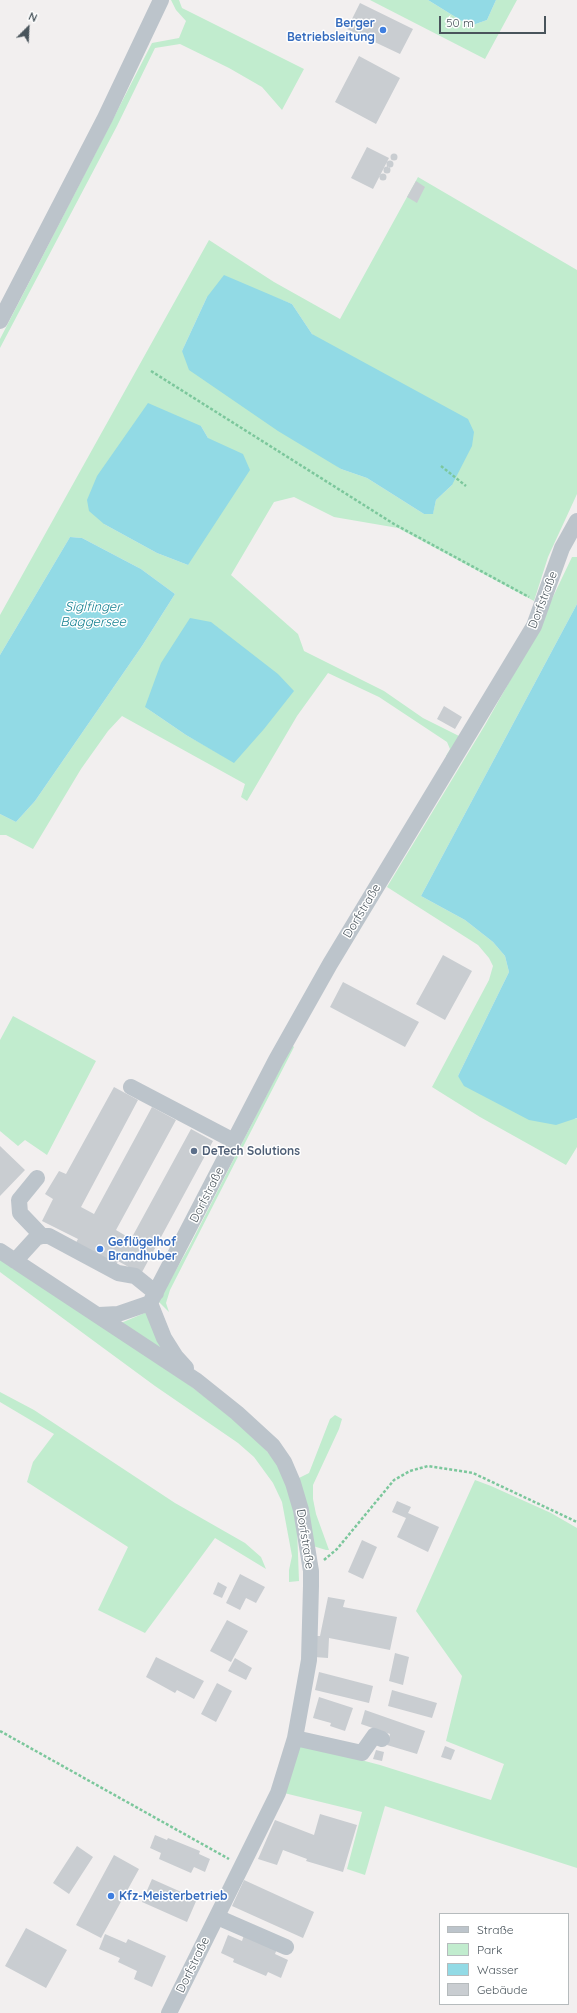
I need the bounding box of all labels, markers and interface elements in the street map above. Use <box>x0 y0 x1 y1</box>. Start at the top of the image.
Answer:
north arrow <box>8 8 48 48</box>
scale bar <box>441 8 548 34</box>
text: N <box>26 9 39 25</box>
text: 50 m <box>446 15 474 30</box>
place label: Berger Betriebsleitung <box>287 16 375 44</box>
marker: Berger Betriebsleitung <box>378 25 388 35</box>
street label: Dorfstraße <box>525 569 561 631</box>
water label: Siglfinger Baggersee <box>60 599 126 630</box>
street label: Dorfstraße <box>340 881 384 941</box>
place label: DeTech Solutions <box>202 1144 300 1158</box>
marker: DeTech Solutions <box>189 1146 199 1156</box>
street label: Dorfstraße <box>187 1165 227 1225</box>
place label: Geflügelhof Brandhuber <box>108 1235 177 1263</box>
marker: Geflügelhof Brandhuber <box>95 1244 105 1254</box>
street label: Dorfstraße <box>293 1508 317 1570</box>
place label: Kfz-Meisterbetrieb <box>119 1889 228 1903</box>
marker: Kfz-Meisterbetrieb <box>106 1891 116 1901</box>
legend <box>439 1913 569 2005</box>
text: Straße <box>477 1922 514 1937</box>
street label: Dorfstraße <box>173 1935 213 1995</box>
text: Park <box>477 1942 502 1957</box>
text: Wasser <box>477 1962 518 1977</box>
text: Gebäude <box>477 1982 527 1997</box>

